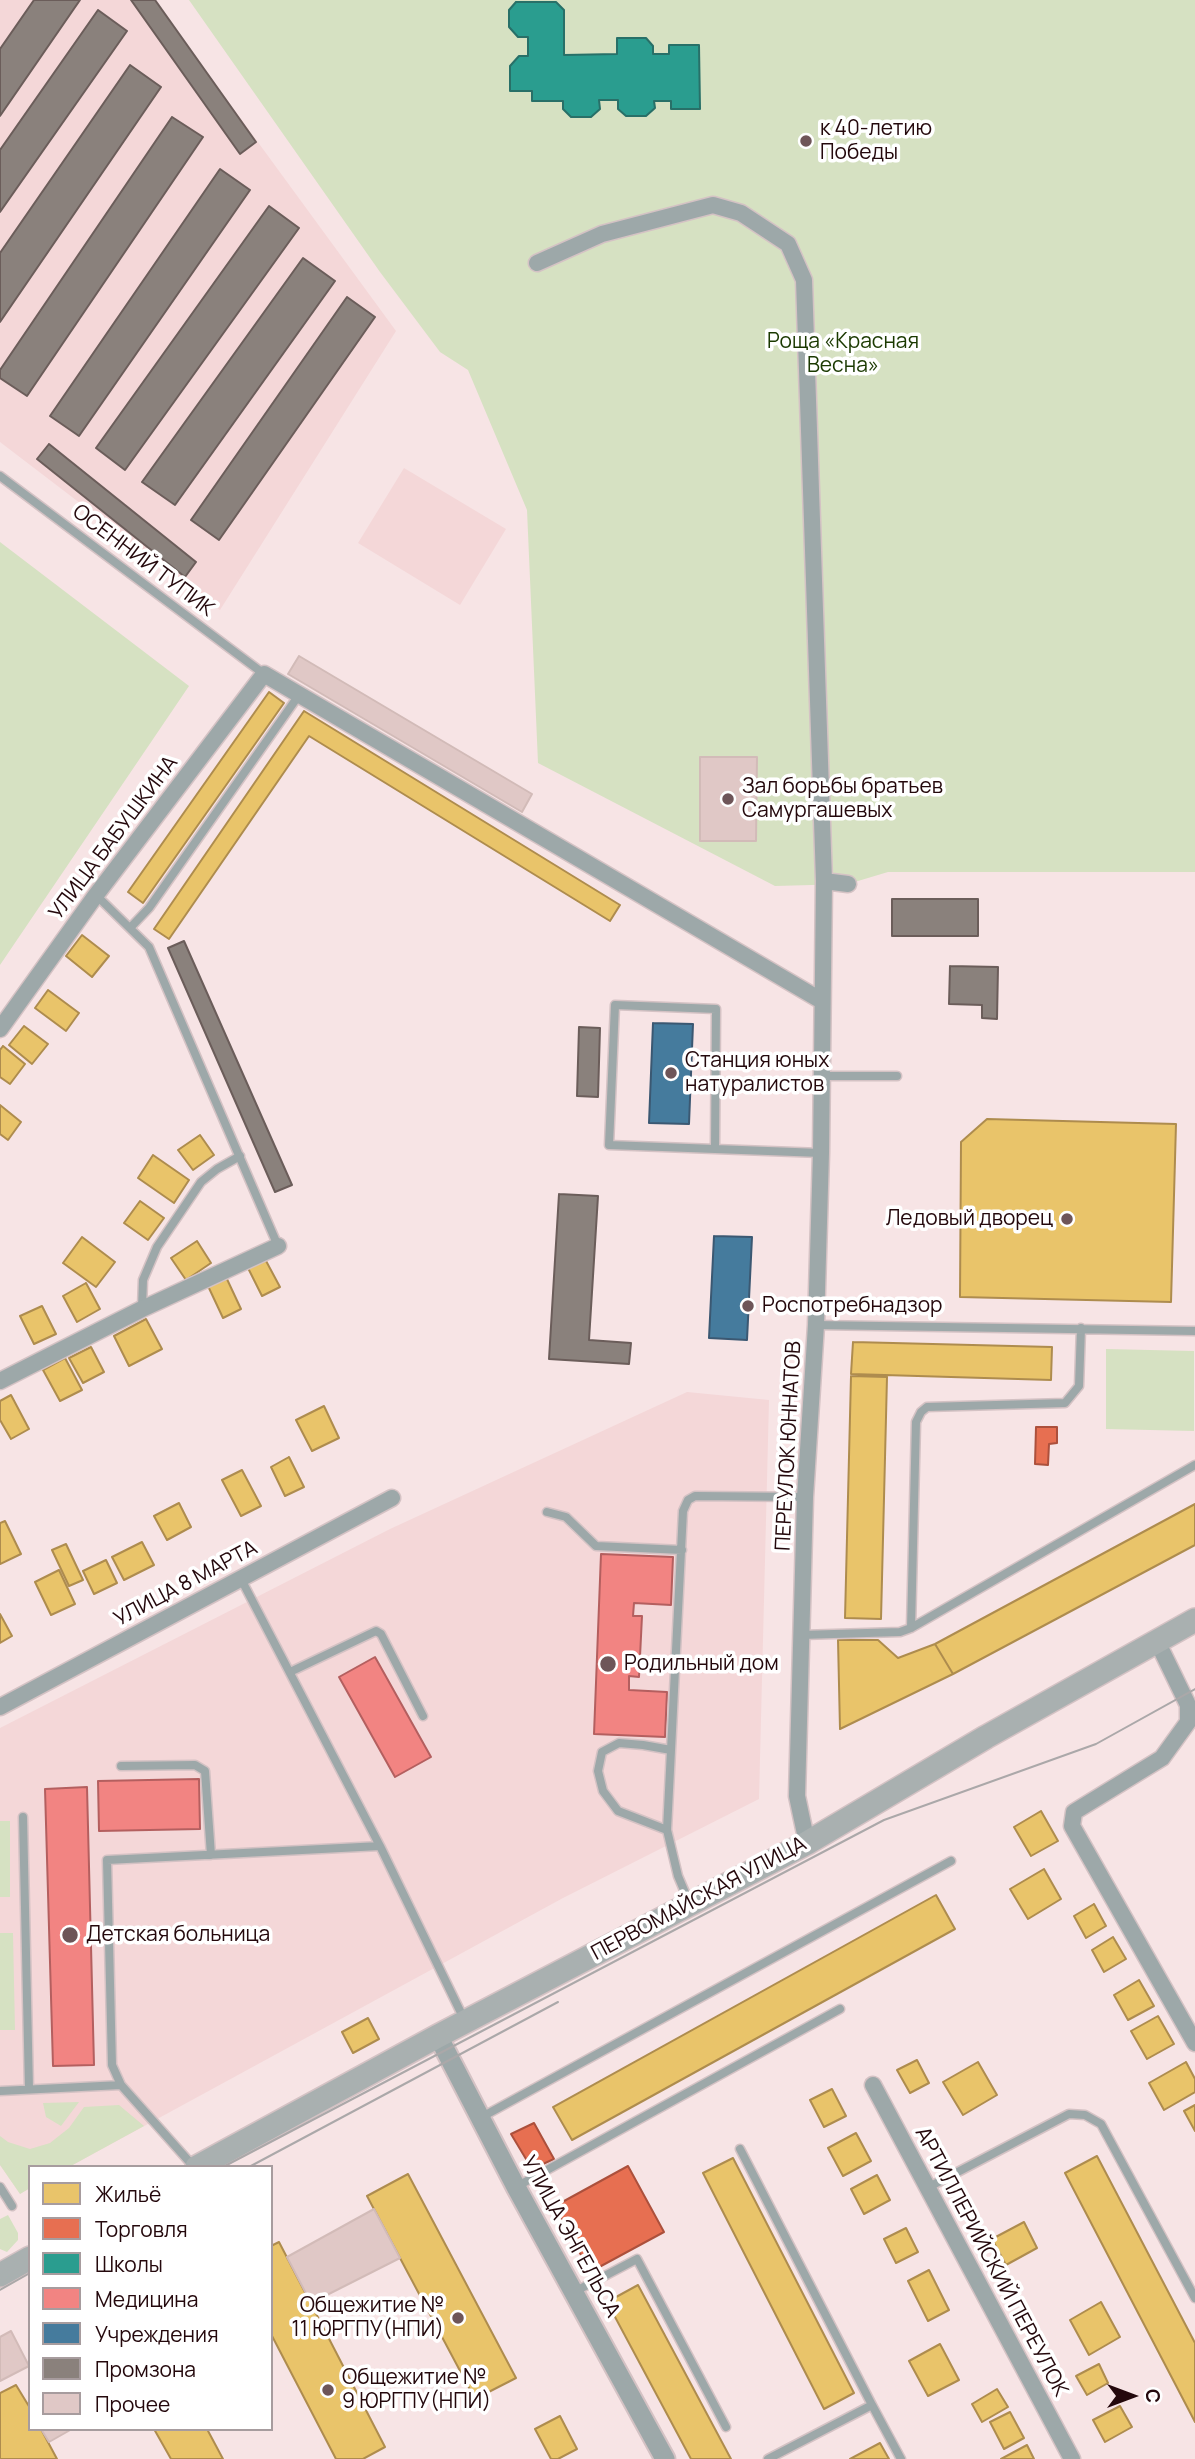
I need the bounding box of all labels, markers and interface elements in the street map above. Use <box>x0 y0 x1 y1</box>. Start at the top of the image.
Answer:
place label: к 40-летию Победы <box>820 116 932 166</box>
marker: к 40-летию Победы <box>798 133 814 149</box>
park label: Роща «Красная Весна» <box>767 329 919 379</box>
street label: ОСЕННИЙ ТУПИК <box>67 500 219 622</box>
street label: УЛИЦА БАБУШКИНА <box>44 751 184 925</box>
place label: Зал борьбы братьев Самургашевых <box>742 774 943 824</box>
marker: Зал борьбы братьев Самургашевых <box>720 791 736 807</box>
place label: Станция юных натуралистов <box>685 1048 829 1098</box>
marker: Станция юных натуралистов <box>663 1065 679 1081</box>
place label: Ледовый дворец <box>886 1206 1053 1232</box>
marker: Ледовый дворец <box>1059 1211 1075 1227</box>
place label: Роспотребнадзор <box>762 1293 943 1319</box>
marker: Роспотребнадзор <box>740 1298 756 1314</box>
street label: ПЕРЕУЛОК ЮННАТОВ <box>771 1341 807 1551</box>
street label: УЛИЦА 8 МАРТА <box>110 1536 262 1632</box>
place label: Родильный дом <box>624 1651 779 1677</box>
marker: Родильный дом <box>598 1654 618 1674</box>
street label: ПЕРВОМАЙСКАЯ УЛИЦА <box>587 1832 811 1966</box>
place label: Детская больница <box>86 1922 270 1948</box>
marker: Детская больница <box>60 1925 80 1945</box>
street label: АРТИЛЛЕРИЙСКИЙ ПЕРЕУЛОК <box>909 2123 1073 2401</box>
street label: УЛИЦА ЭНГЕЛЬСА <box>515 2152 625 2322</box>
legend <box>28 2165 273 2431</box>
text: Жильё <box>95 2180 161 2208</box>
text: Торговля <box>95 2215 188 2243</box>
text: Школы <box>95 2250 163 2278</box>
text: Медицина <box>95 2285 198 2313</box>
place label: Общежитие № 11 ЮРГПУ(НПИ) <box>292 2293 444 2343</box>
marker: Общежитие № 11 ЮРГПУ(НПИ) <box>450 2310 466 2326</box>
text: Учреждения <box>95 2320 219 2348</box>
text: Промзона <box>95 2355 196 2383</box>
north arrow <box>1097 2361 1167 2431</box>
place label: Общежитие № 9 ЮРГПУ(НПИ) <box>342 2365 491 2415</box>
marker: Общежитие № 9 ЮРГПУ(НПИ) <box>320 2382 336 2398</box>
text: С <box>1140 2389 1166 2403</box>
text: Прочее <box>95 2390 170 2418</box>

